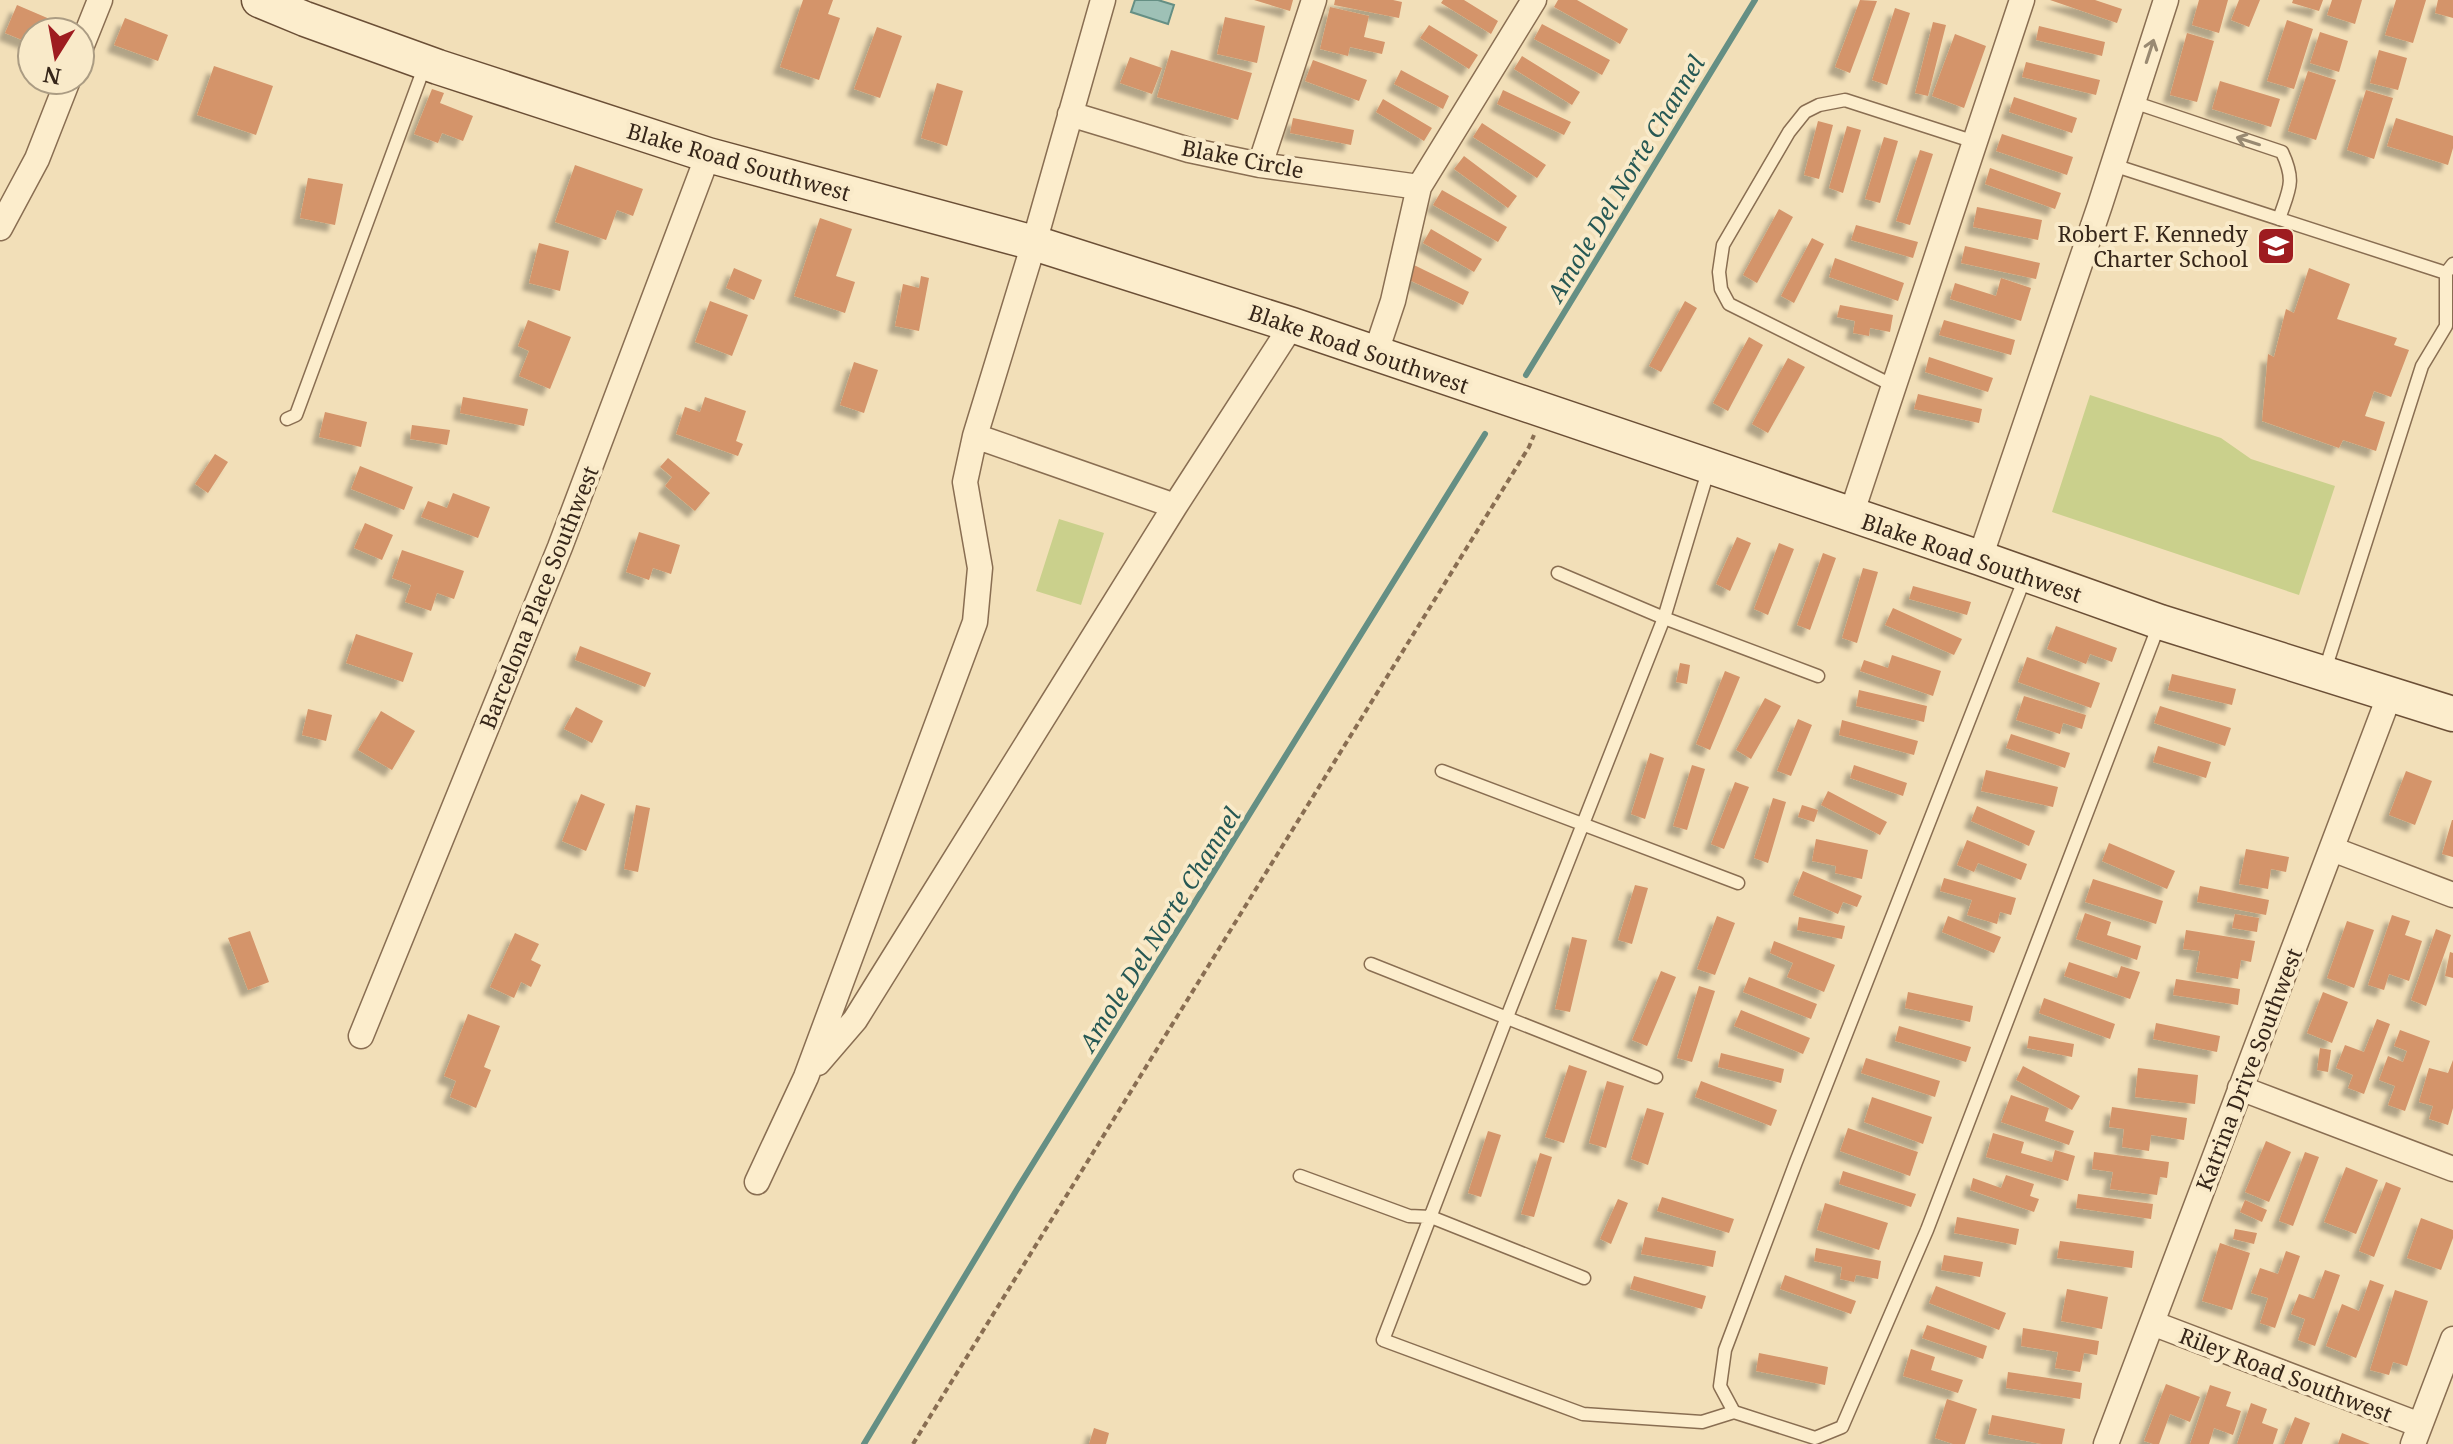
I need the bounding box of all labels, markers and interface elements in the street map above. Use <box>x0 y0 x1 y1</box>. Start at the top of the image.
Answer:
north arrow <box>16 16 96 96</box>
one-way arrow <box>2144 39 2158 64</box>
water label: Amole Del Norte Channel <box>1537 48 1712 309</box>
text: N <box>41 60 63 93</box>
street label: Blake Road Southwest <box>624 115 854 207</box>
street label: Blake Circle <box>1179 131 1307 185</box>
one-way arrow <box>2236 132 2261 147</box>
place label: Robert F. Kennedy Charter School <box>2057 218 2249 273</box>
school or university icon: Robert F. Kennedy Charter School <box>2255 225 2297 267</box>
street label: Blake Road Southwest <box>1245 296 1473 400</box>
street label: Barcelona Place Southwest <box>471 461 605 733</box>
street label: Blake Road Southwest <box>1858 505 2086 609</box>
water label: Amole Del Norte Channel <box>1069 800 1248 1059</box>
street label: Katrina Drive Southwest <box>2188 943 2308 1195</box>
street label: Riley Road Southwest <box>2175 1320 2397 1429</box>

